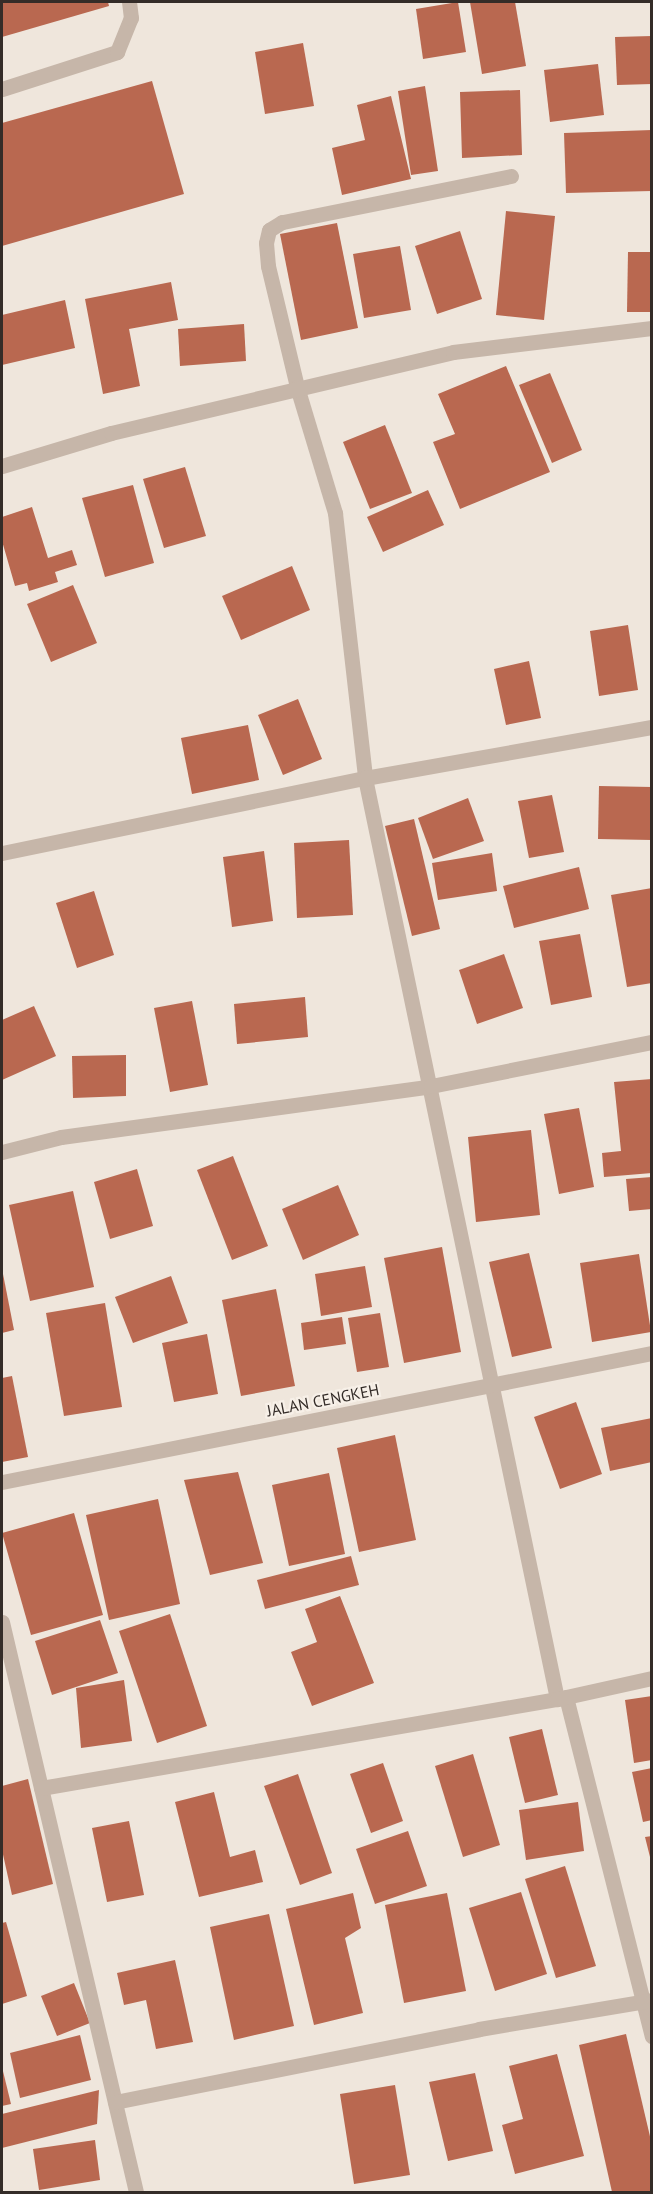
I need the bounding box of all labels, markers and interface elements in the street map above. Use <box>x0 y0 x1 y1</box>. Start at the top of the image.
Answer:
street label: JALAN CENGKEH <box>265 1380 381 1420</box>

